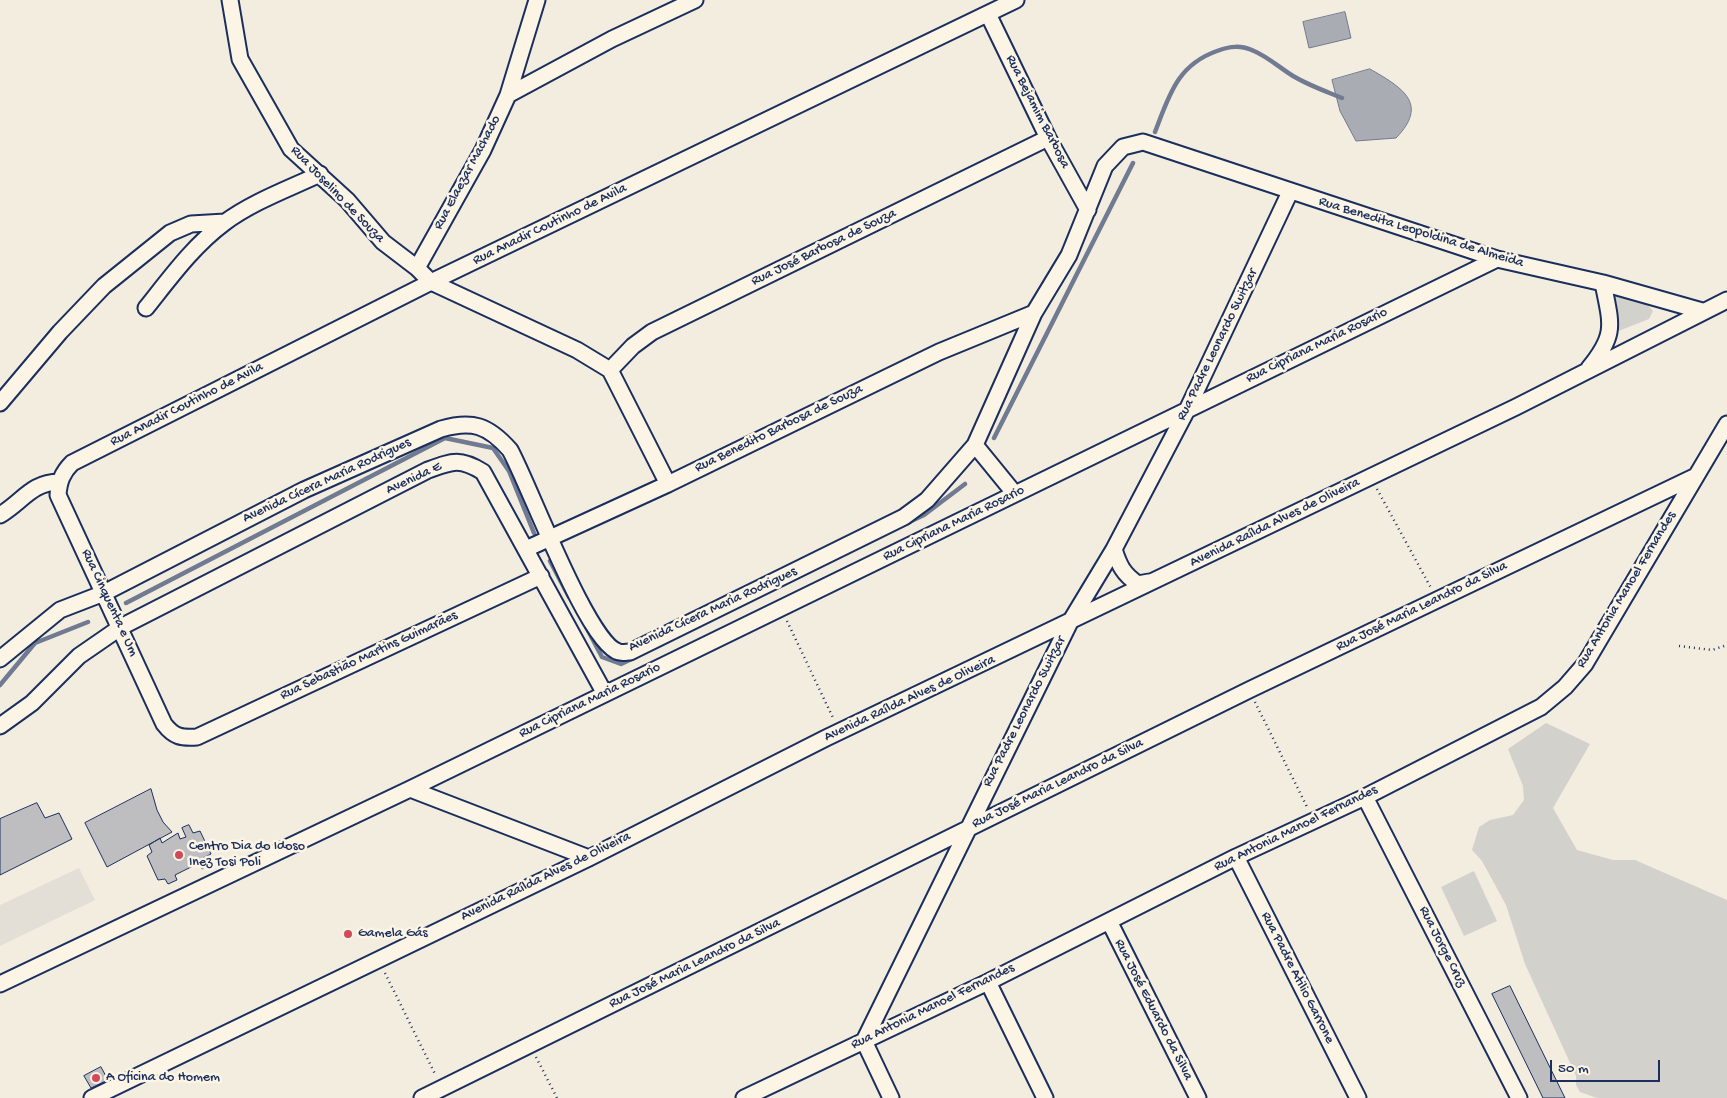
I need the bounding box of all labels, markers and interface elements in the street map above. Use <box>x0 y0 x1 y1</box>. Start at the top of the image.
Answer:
street label: Rua Bejamim Barbosa <box>1001 53 1073 171</box>
street label: Rua Elaezar Machado <box>431 113 505 233</box>
street label: Rua Joselino de Souza <box>286 143 388 247</box>
street label: Rua Anadir Coutinho de Avila <box>470 180 630 270</box>
street label: Rua Benedita Leopoldina de Almeida <box>1317 194 1525 272</box>
street label: Rua José Barbosa de Souza <box>749 206 899 290</box>
street label: Rua Padre Leonardo Switzar <box>1174 266 1262 424</box>
street label: Rua Cipriana Maria Rosario <box>1243 304 1391 388</box>
street label: Rua Anadir Coutinho de Avila <box>108 359 266 451</box>
street label: Rua Benedito Barbosa de Souza <box>692 381 866 477</box>
street label: Avenida Cícera Maria Rodrigues <box>240 435 414 527</box>
street label: Avenida E <box>384 459 444 499</box>
street label: Avenida Raílda Alves de Oliveira <box>1187 475 1363 571</box>
street label: Rua Cipriana Maria Rosario <box>880 482 1028 566</box>
street label: Rua Antonia Manoel Fernandes <box>1574 509 1680 671</box>
street label: Rua Cinquenta e Um <box>77 547 141 659</box>
street label: Rua José Maria Leandro da Silva <box>1334 558 1510 656</box>
street label: Avenida Cícera Maria Rodrigues <box>626 564 800 656</box>
street label: Rua Sebastião Martins Guimarães <box>278 607 460 705</box>
street label: Rua Padre Leonardo Switzar <box>980 634 1070 790</box>
street label: Avenida Raílda Alves de Oliveira <box>822 652 998 746</box>
street label: Rua Cipriana Maria Rosario <box>516 659 664 743</box>
street label: Rua José Maria Leandro da Silva <box>970 735 1146 833</box>
street label: Rua Antonia Manoel Fernandes <box>1212 782 1380 876</box>
street label: Avenida Raílda Alves de Oliveira <box>458 829 634 925</box>
place label: Centro Dia do Idoso Inez Tosi Poli <box>189 839 305 872</box>
marker: Centro Dia do Idoso Inez Tosi Poli <box>173 849 185 861</box>
street label: Rua Jorge Cruz <box>1414 904 1470 990</box>
street label: Rua Padre Atilio Garrone <box>1256 909 1338 1047</box>
street label: Rua José Maria Leandro da Silva <box>607 915 783 1013</box>
place label: Gamela Gás <box>358 926 428 942</box>
marker: Gamela Gás <box>342 928 354 940</box>
street label: Rua José Eduardo da Silva <box>1110 937 1196 1083</box>
street label: Rua Antonia Manoel Fernandes <box>849 960 1017 1054</box>
scale bar <box>1552 1050 1662 1082</box>
text: 50 m <box>1558 1060 1589 1078</box>
place label: A Oficina do Homem <box>106 1070 220 1086</box>
marker: A Oficina do Homem <box>90 1072 102 1084</box>

